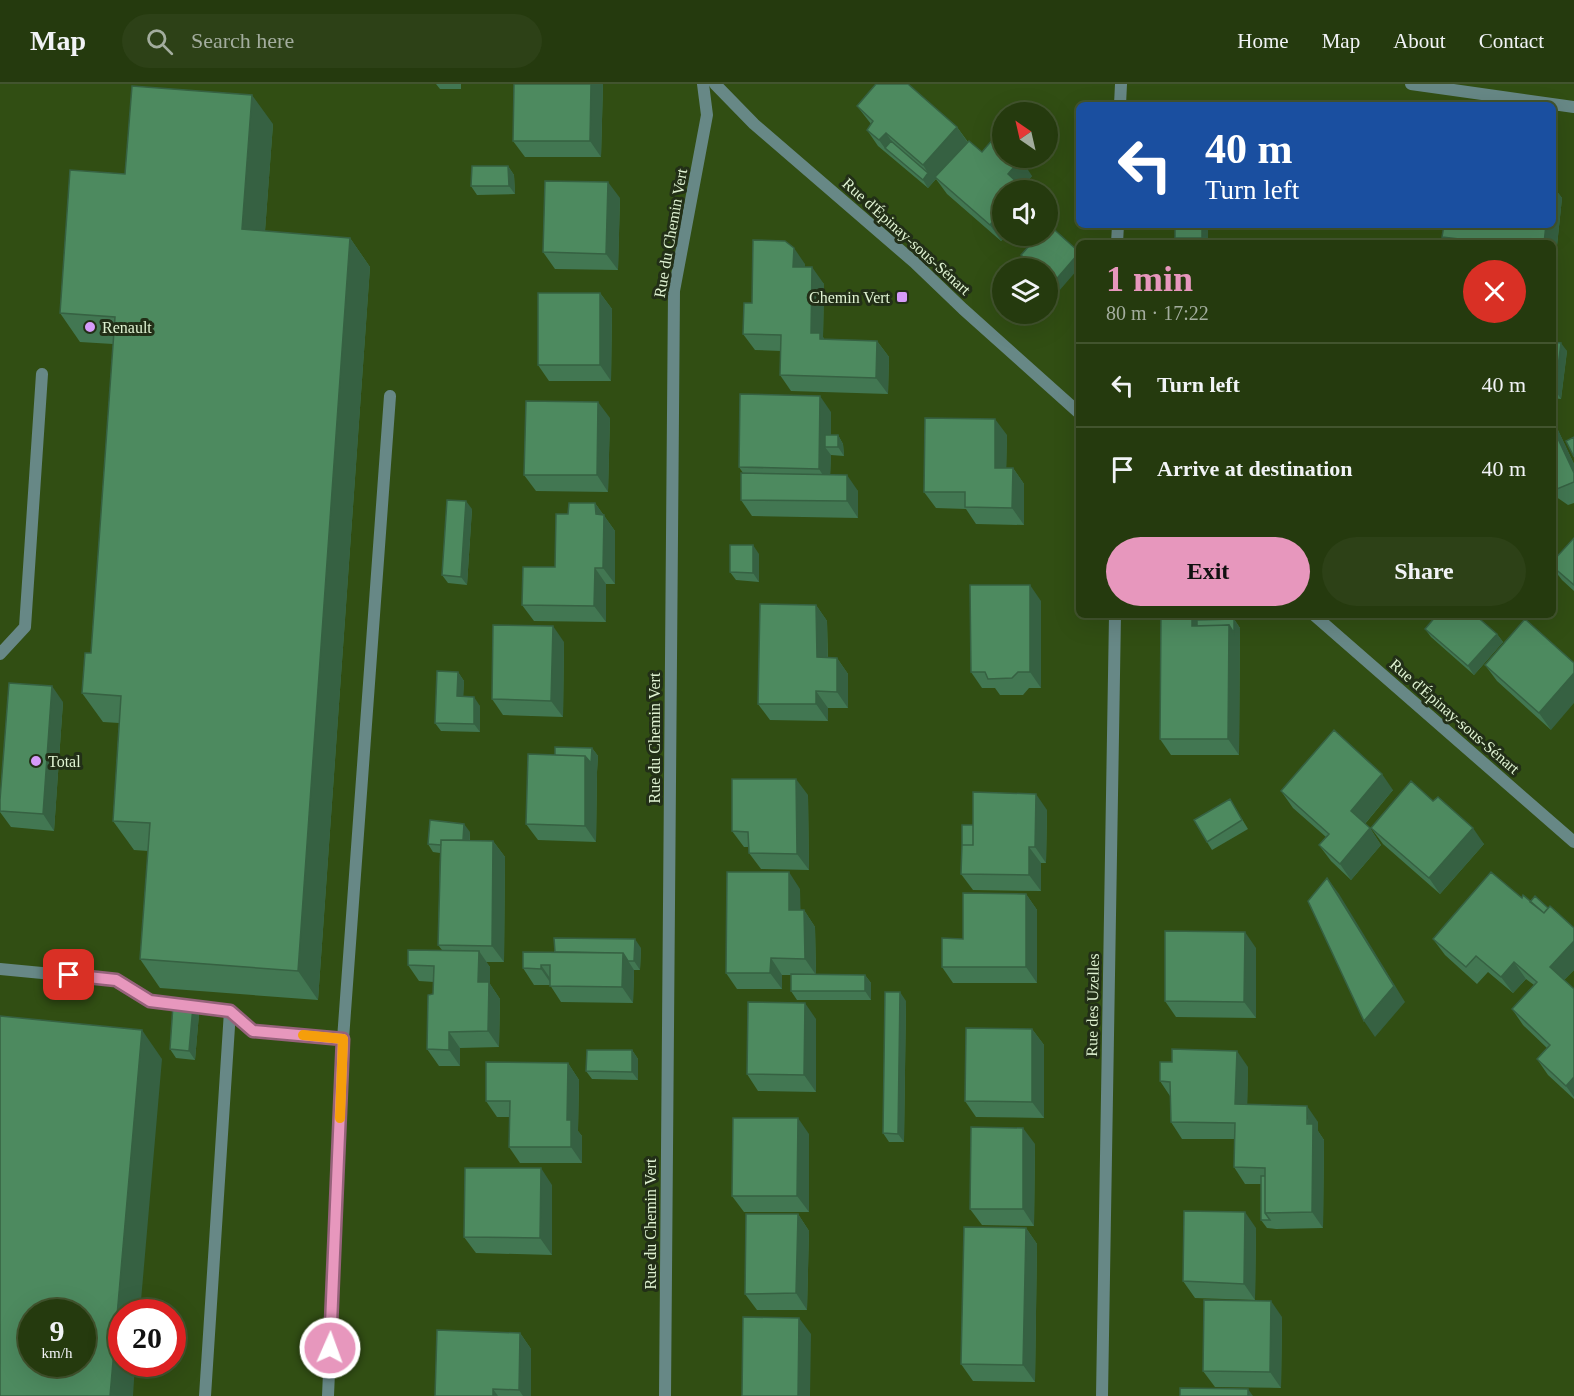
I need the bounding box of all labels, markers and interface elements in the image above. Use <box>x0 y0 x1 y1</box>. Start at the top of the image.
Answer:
search box <box>122 14 542 68</box>
text: Map <box>30 25 86 56</box>
icon: search <box>143 25 176 58</box>
text: Search here <box>191 28 294 53</box>
text: Home <box>1237 29 1289 53</box>
text: Map <box>1322 29 1360 53</box>
text: About <box>1393 29 1446 53</box>
text: Contact <box>1479 29 1544 53</box>
north arrow <box>992 102 1058 168</box>
map controls <box>992 102 1058 324</box>
icon: left <box>1106 126 1184 204</box>
text: 40 m <box>1205 126 1293 172</box>
street label: Rue du Chemin Vert <box>651 167 690 299</box>
street label: Rue d'Épinay-sous-Sénart <box>839 174 975 299</box>
text: Turn left <box>1205 175 1299 205</box>
button: sound <box>992 180 1058 246</box>
button: layers <box>992 258 1058 324</box>
text: 1 min <box>1106 259 1193 299</box>
button: close <box>1463 260 1526 323</box>
place label: Chemin Vert <box>809 289 891 306</box>
marker: Chemin Vert <box>895 290 909 304</box>
text: 80 m · 17:22 <box>1106 302 1209 324</box>
place label: Renault <box>102 319 152 336</box>
marker: Renault <box>83 320 97 334</box>
icon: left <box>1106 369 1139 402</box>
text: Turn left <box>1157 372 1240 397</box>
text: 40 m <box>1481 372 1526 397</box>
icon: arrive <box>1106 453 1139 486</box>
text: Arrive at destination <box>1157 456 1353 481</box>
text: 40 m <box>1481 456 1526 481</box>
button: Exit <box>1106 537 1310 606</box>
button: Share <box>1322 537 1526 606</box>
street label: Rue d'Épinay-sous-Sénart <box>1386 655 1524 778</box>
street label: Rue du Chemin Vert <box>646 672 663 803</box>
place label: Total <box>48 753 81 770</box>
marker: Total <box>29 754 43 768</box>
pin <box>43 949 94 1000</box>
street label: Rue des Uzelles <box>1083 953 1102 1057</box>
icon: arrive <box>52 958 85 991</box>
street label: Rue du Chemin Vert <box>642 1158 659 1289</box>
speed limit sign: 20 <box>108 1299 186 1377</box>
text: 9 <box>50 1314 65 1347</box>
position arrow <box>298 1316 362 1380</box>
text: km/h <box>42 1345 72 1361</box>

